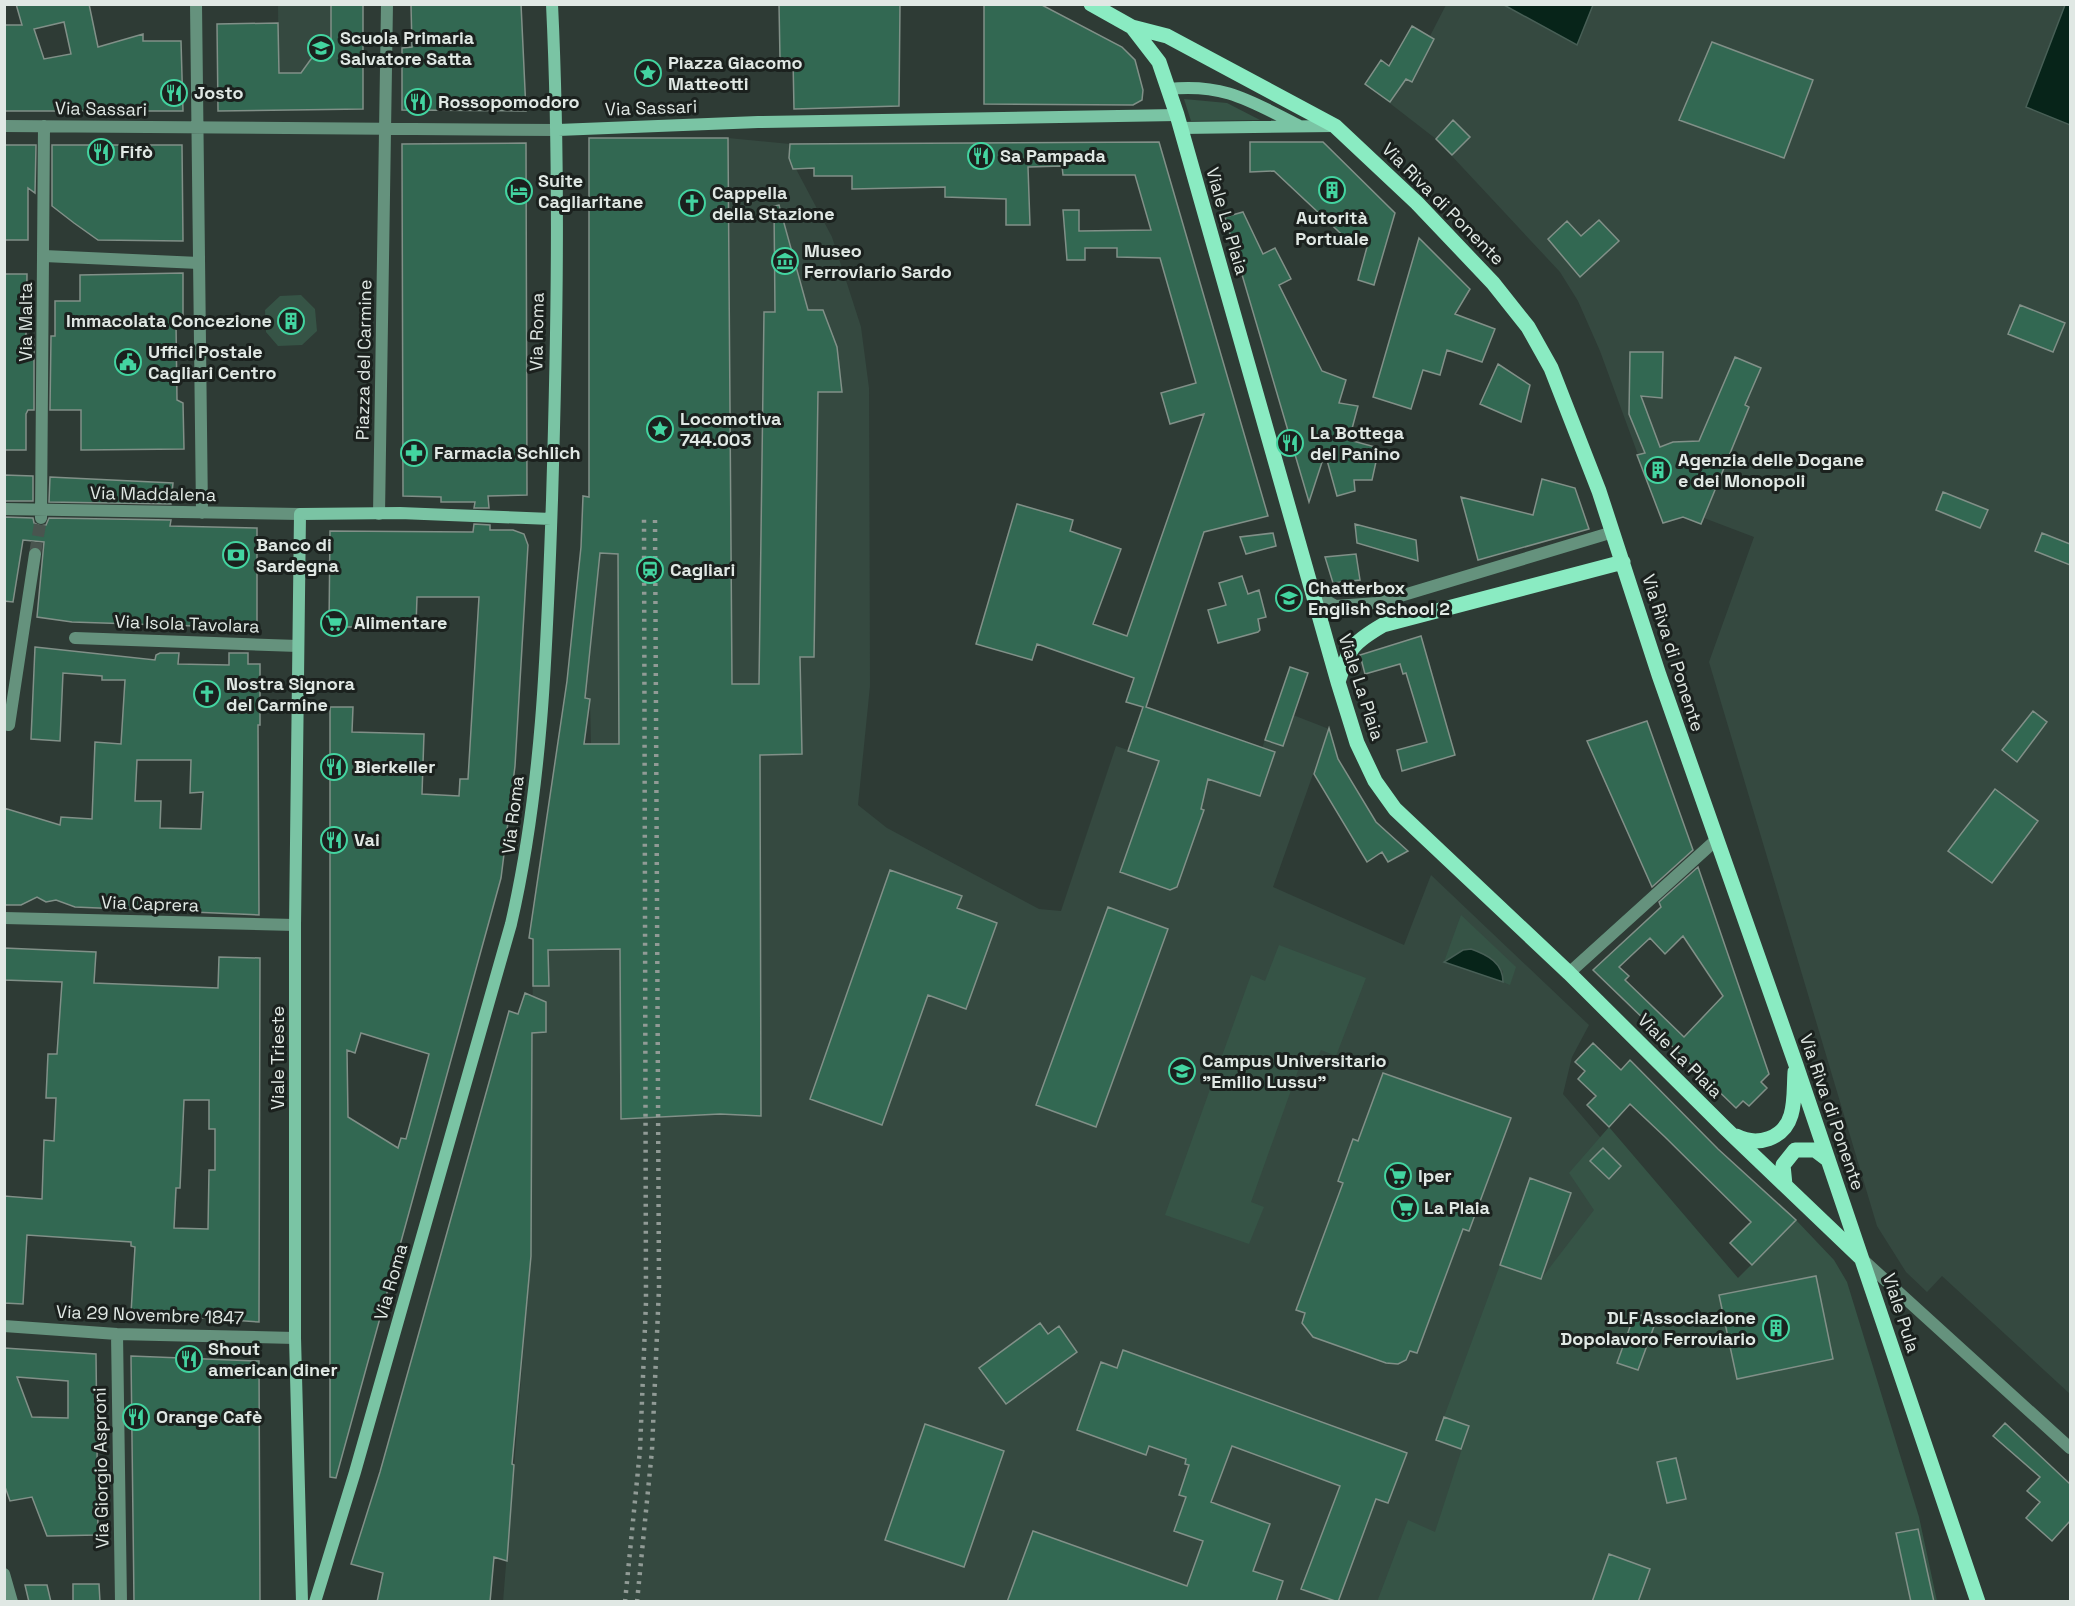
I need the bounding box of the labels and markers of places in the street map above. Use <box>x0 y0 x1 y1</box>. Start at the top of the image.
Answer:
place label: Scuola Primaria Salvatore Satta <box>340 26 475 70</box>
school or university icon: Scuola Primaria Salvatore Satta <box>306 33 336 63</box>
place label: Piazza Giacomo Matteotti <box>668 51 803 95</box>
place icon: Piazza Giacomo Matteotti <box>633 58 663 88</box>
restaurant icon: Josto <box>159 78 189 108</box>
place label: Josto <box>194 81 243 104</box>
restaurant icon: Rossopomodoro <box>403 87 433 117</box>
place label: Rossopomodoro <box>438 90 579 113</box>
restaurant icon: Fifò <box>86 137 116 167</box>
place label: Fifò <box>120 140 153 163</box>
restaurant icon: Sa Pampada <box>966 141 996 171</box>
place label: Sa Pampada <box>1000 144 1107 167</box>
place label: Suite Cagliaritane <box>538 169 643 213</box>
building icon: Autorità Portuale <box>1317 175 1347 205</box>
hotel icon: Suite Cagliaritane <box>504 176 534 206</box>
place label: Cappella della Stazione <box>712 181 835 225</box>
church icon: Cappella della Stazione <box>677 188 707 218</box>
place label: Autorità Portuale <box>1295 206 1369 250</box>
place label: Museo Ferroviario Sardo <box>804 239 952 283</box>
museum icon: Museo Ferroviario Sardo <box>770 246 800 276</box>
building icon: Immacolata Concezione <box>276 306 306 336</box>
place label: Immacolata Concezione <box>66 309 272 332</box>
place label: Uffici Postale Cagliari Centro <box>148 340 277 384</box>
public building icon: Uffici Postale Cagliari Centro <box>113 347 143 377</box>
place label: Locomotiva 744.003 <box>680 407 782 451</box>
place icon: Locomotiva 744.003 <box>645 414 675 444</box>
place label: La Bottega del Panino <box>1310 421 1405 465</box>
restaurant icon: La Bottega del Panino <box>1275 428 1305 458</box>
pharmacy icon: Farmacia Schlich <box>399 438 429 468</box>
place label: Farmacia Schlich <box>434 441 581 464</box>
place label: Agenzia delle Dogane e dei Monopoli <box>1678 448 1864 492</box>
building icon: Agenzia delle Dogane e dei Monopoli <box>1643 455 1673 485</box>
place label: Banco di Sardegna <box>256 533 340 577</box>
bank icon: Banco di Sardegna <box>221 540 251 570</box>
station icon: Cagliari <box>635 555 665 585</box>
place label: Cagliari <box>670 558 735 581</box>
place label: Chatterbox English School 2 <box>1308 576 1450 620</box>
school or university icon: Chatterbox English School 2 <box>1274 583 1304 613</box>
supermarket icon: Alimentare <box>319 608 349 638</box>
place label: Alimentare <box>354 611 447 634</box>
place label: Nostra Signora del Carmine <box>226 672 356 716</box>
church icon: Nostra Signora del Carmine <box>192 679 222 709</box>
restaurant icon: Bierkeller <box>319 752 349 782</box>
place label: Bierkeller <box>354 755 435 778</box>
restaurant icon: Vai <box>319 825 349 855</box>
place label: Vai <box>354 828 380 851</box>
place label: Campus Universitario "Emilio Lussu" <box>1202 1049 1387 1093</box>
school or university icon: Campus Universitario "Emilio Lussu" <box>1167 1056 1197 1086</box>
supermarket icon: Iper <box>1383 1161 1413 1191</box>
place label: Iper <box>1418 1164 1452 1187</box>
supermarket icon: La Plaia <box>1390 1193 1420 1223</box>
place label: La Plaia <box>1424 1196 1491 1219</box>
place label: DLF Associazione Dopolavoro Ferroviario <box>1560 1306 1756 1350</box>
building icon: DLF Associazione Dopolavoro Ferroviario <box>1761 1313 1791 1343</box>
place label: Shout american diner <box>208 1337 338 1381</box>
restaurant icon: Shout american diner <box>174 1344 204 1374</box>
restaurant icon: Orange Cafè <box>121 1402 151 1432</box>
place label: Orange Cafè <box>156 1405 262 1428</box>

